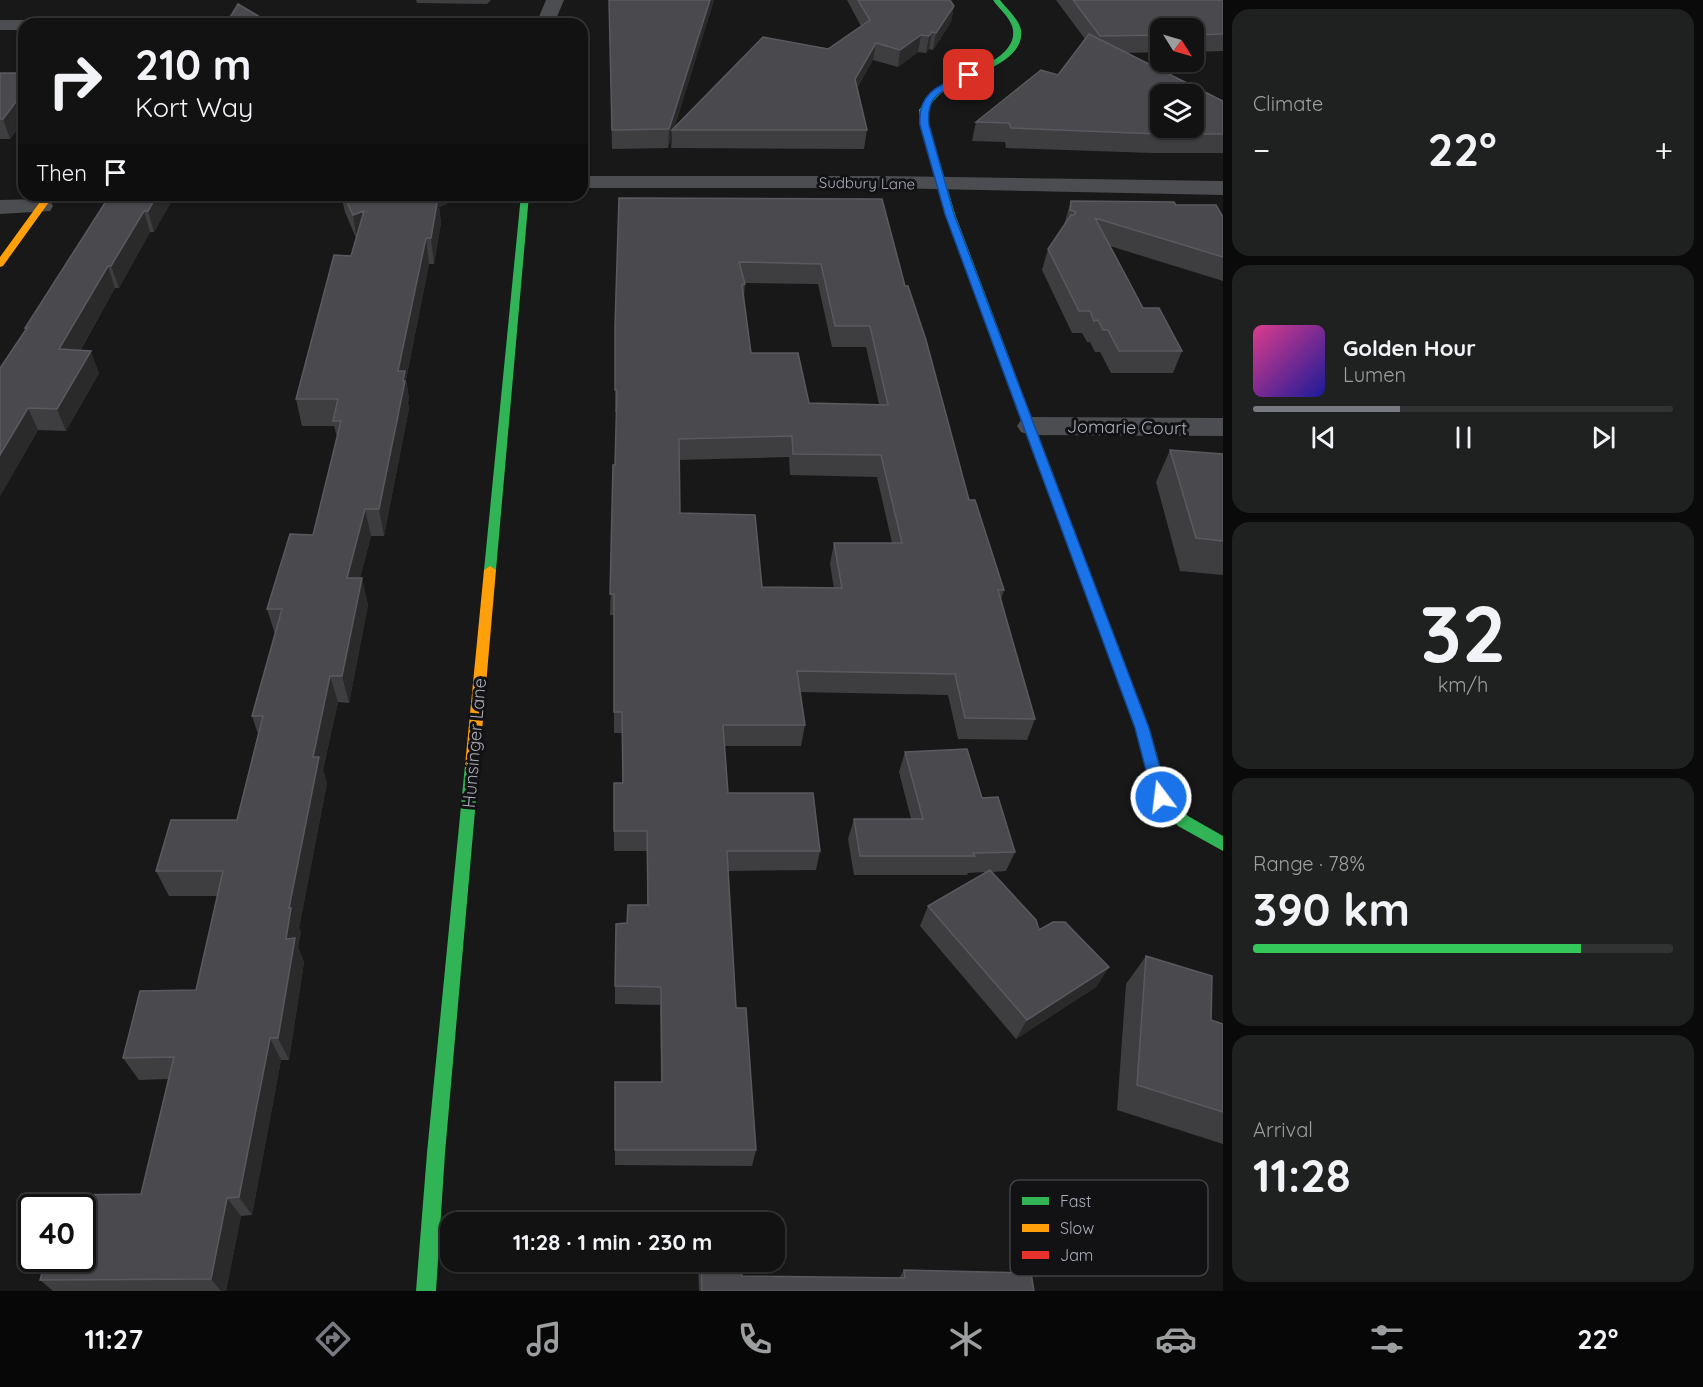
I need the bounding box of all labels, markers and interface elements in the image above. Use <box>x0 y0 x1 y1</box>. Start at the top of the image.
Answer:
north arrow <box>1150 18 1204 72</box>
map controls <box>1150 18 1204 138</box>
text: 210 m <box>135 38 252 91</box>
icon: right <box>36 42 114 120</box>
pin <box>943 49 994 100</box>
icon: arrive <box>952 58 985 91</box>
button: layers <box>1150 84 1204 138</box>
text: Kort Way <box>135 90 253 124</box>
text: Climate <box>1253 91 1323 116</box>
text: 22° <box>1428 121 1497 177</box>
text: − <box>1253 129 1270 170</box>
text: + <box>1654 129 1673 170</box>
icon: arrive <box>99 156 132 189</box>
text: Then <box>36 159 87 187</box>
street label: Sudbury Lane <box>819 173 915 193</box>
text: Golden Hour <box>1343 334 1476 362</box>
text: Lumen <box>1343 362 1406 387</box>
street label: Jomarie Court <box>1067 414 1187 440</box>
icon: previous <box>1307 421 1340 454</box>
icon: pause <box>1447 421 1480 454</box>
icon: next <box>1587 421 1620 454</box>
text: 32 <box>1420 584 1506 682</box>
text: km/h <box>1438 672 1488 697</box>
street label: Hunsinger Lane <box>457 677 491 809</box>
position arrow <box>1129 765 1193 829</box>
text: Range · 78% <box>1253 851 1365 876</box>
text: 390 km <box>1253 881 1410 937</box>
text: Arrival <box>1253 1117 1313 1142</box>
text: 11:28 <box>1253 1147 1351 1203</box>
legend <box>1010 1180 1208 1276</box>
text: Fast <box>1060 1191 1091 1211</box>
speed limit sign: 40 <box>18 1194 96 1272</box>
text: Slow <box>1060 1218 1094 1238</box>
text: 11:28 · 1 min · 230 m <box>513 1228 712 1256</box>
text: Jam <box>1060 1245 1093 1265</box>
icon: directions <box>312 1318 354 1360</box>
icon: music <box>523 1318 565 1360</box>
icon: phone <box>734 1318 776 1360</box>
icon: climate <box>945 1318 987 1360</box>
icon: car <box>1155 1318 1197 1360</box>
icon: filters <box>1366 1318 1408 1360</box>
text: 11:27 <box>84 1322 143 1356</box>
text: 22° <box>1577 1322 1618 1356</box>

